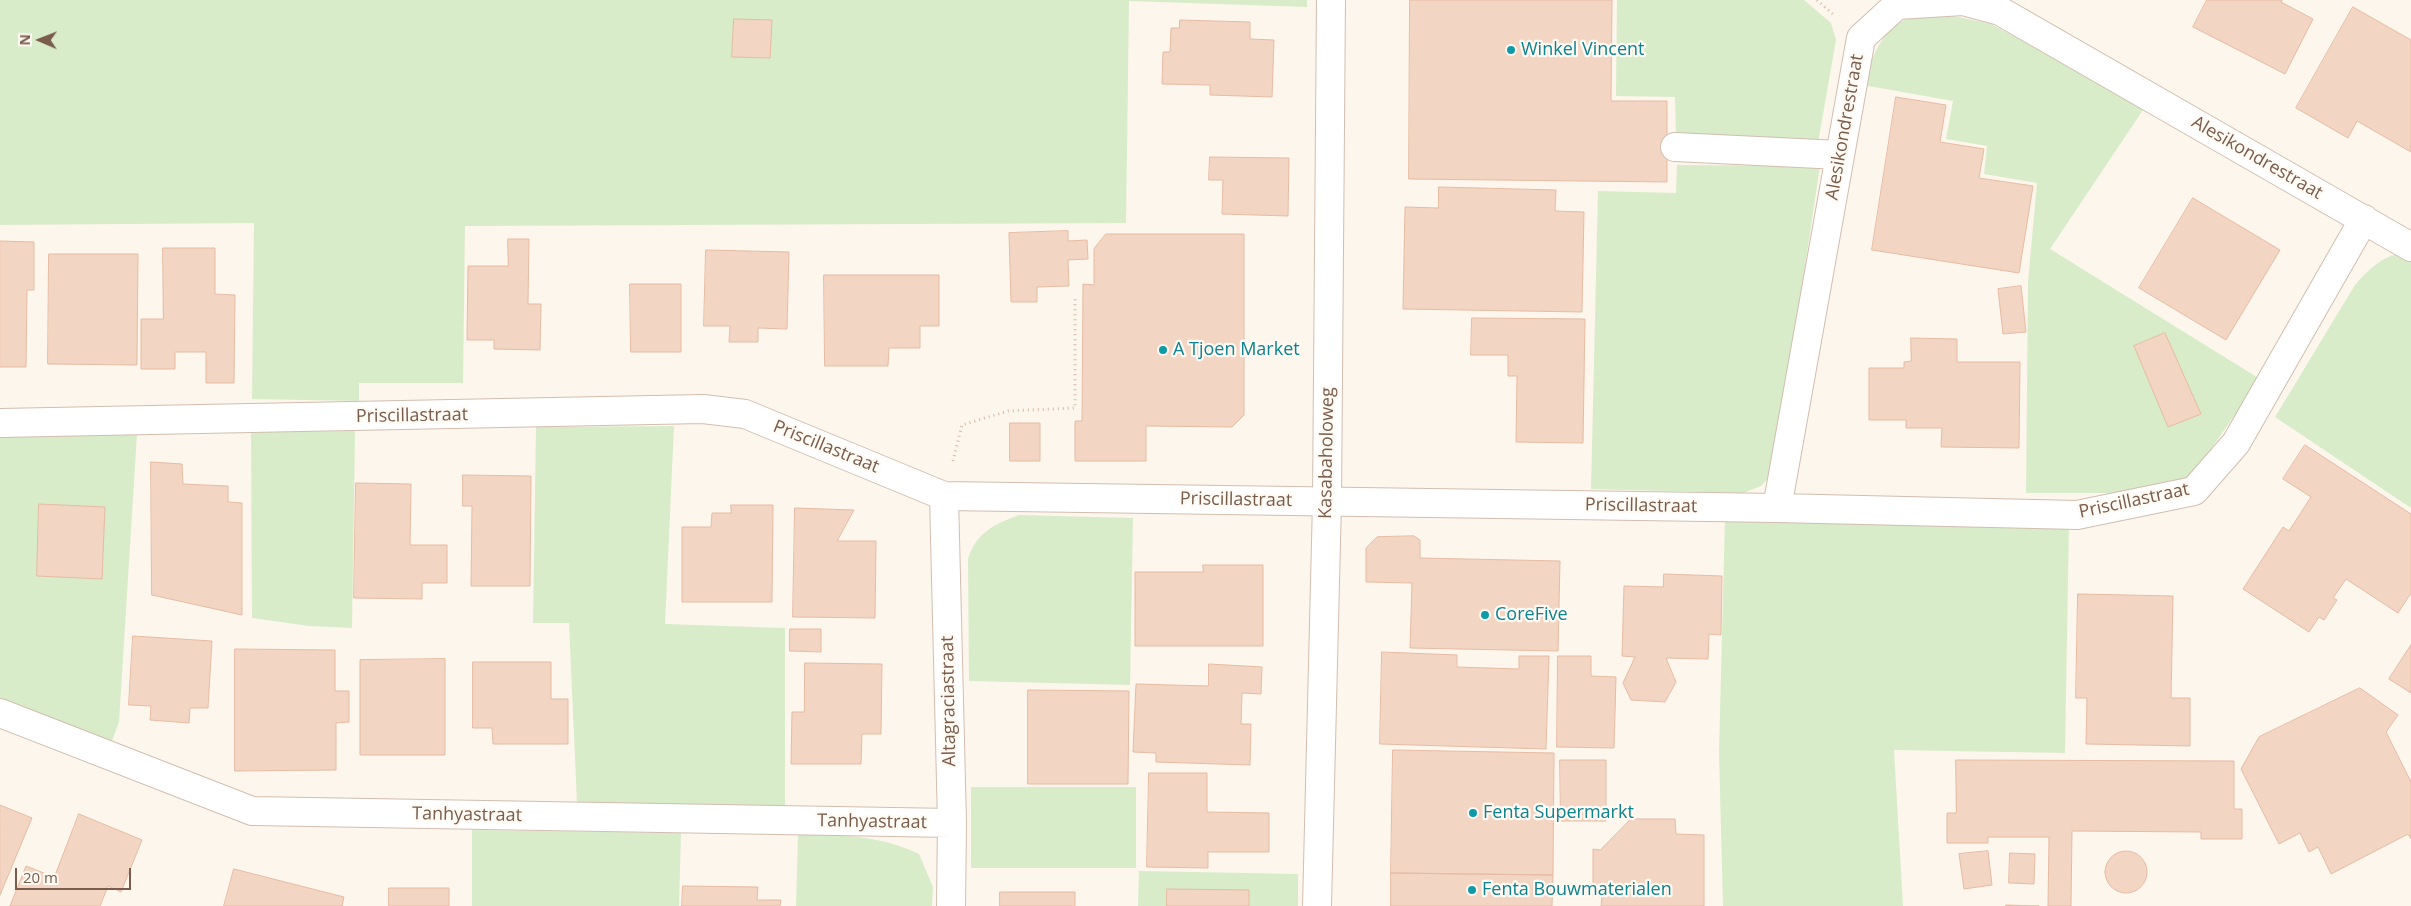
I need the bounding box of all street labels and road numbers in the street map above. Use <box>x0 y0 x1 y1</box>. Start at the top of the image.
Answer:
street label: Alesikondrestraat <box>1822 52 1868 202</box>
street label: Alesikondrestraat <box>2188 112 2326 204</box>
street label: Kasabaholoweg <box>1315 387 1339 519</box>
street label: Priscillastraat <box>356 404 468 428</box>
street label: Priscillastraat <box>770 416 882 478</box>
street label: Priscillastraat <box>2077 479 2191 523</box>
street label: Priscillastraat <box>1180 488 1292 512</box>
street label: Priscillastraat <box>1585 494 1697 518</box>
street label: Altagraciastraat <box>937 635 961 767</box>
street label: Tanhyastraat <box>412 803 522 827</box>
street label: Tanhyastraat <box>817 810 927 834</box>

